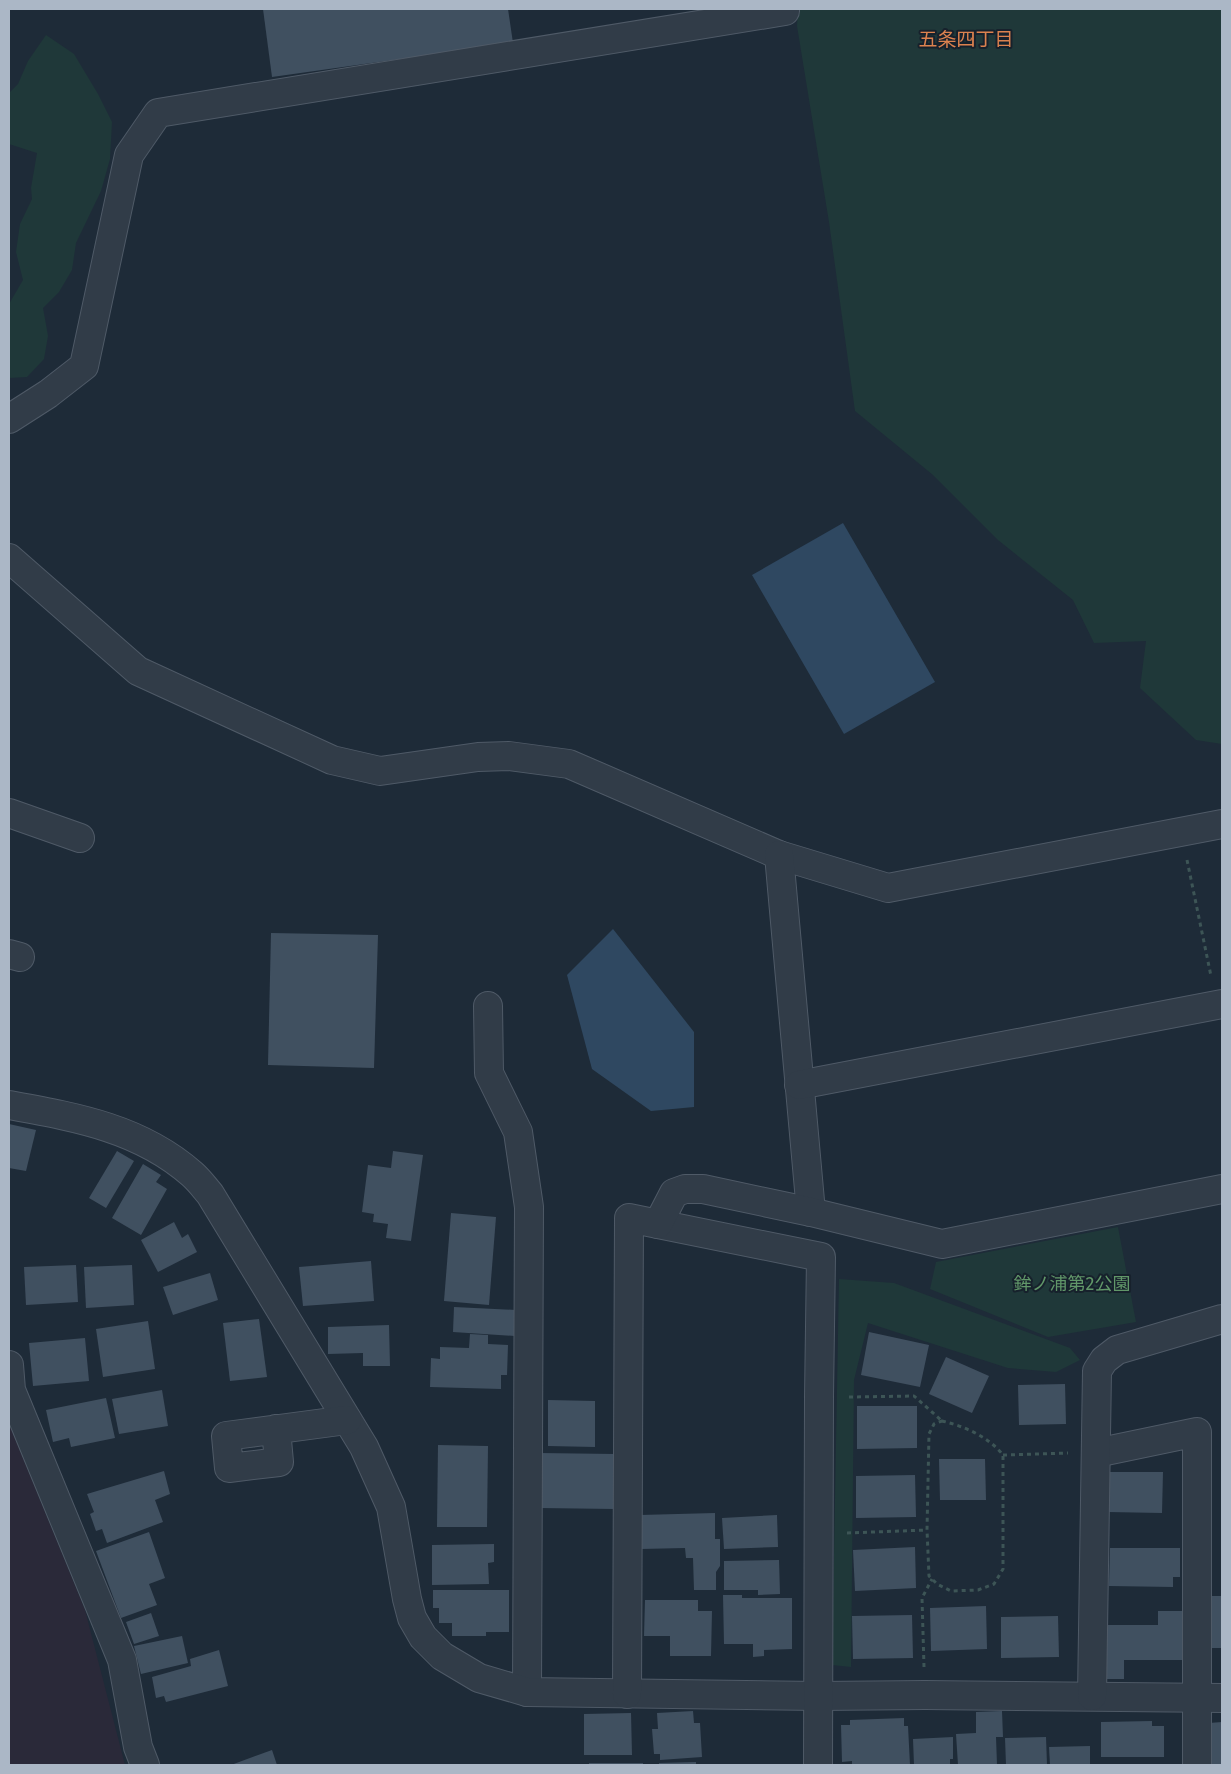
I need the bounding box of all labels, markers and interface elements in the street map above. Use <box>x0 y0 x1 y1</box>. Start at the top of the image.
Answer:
district label: 五条四丁目 <box>918 28 1014 51</box>
park label: 鉾ノ浦第2公園 <box>1014 1273 1130 1295</box>

